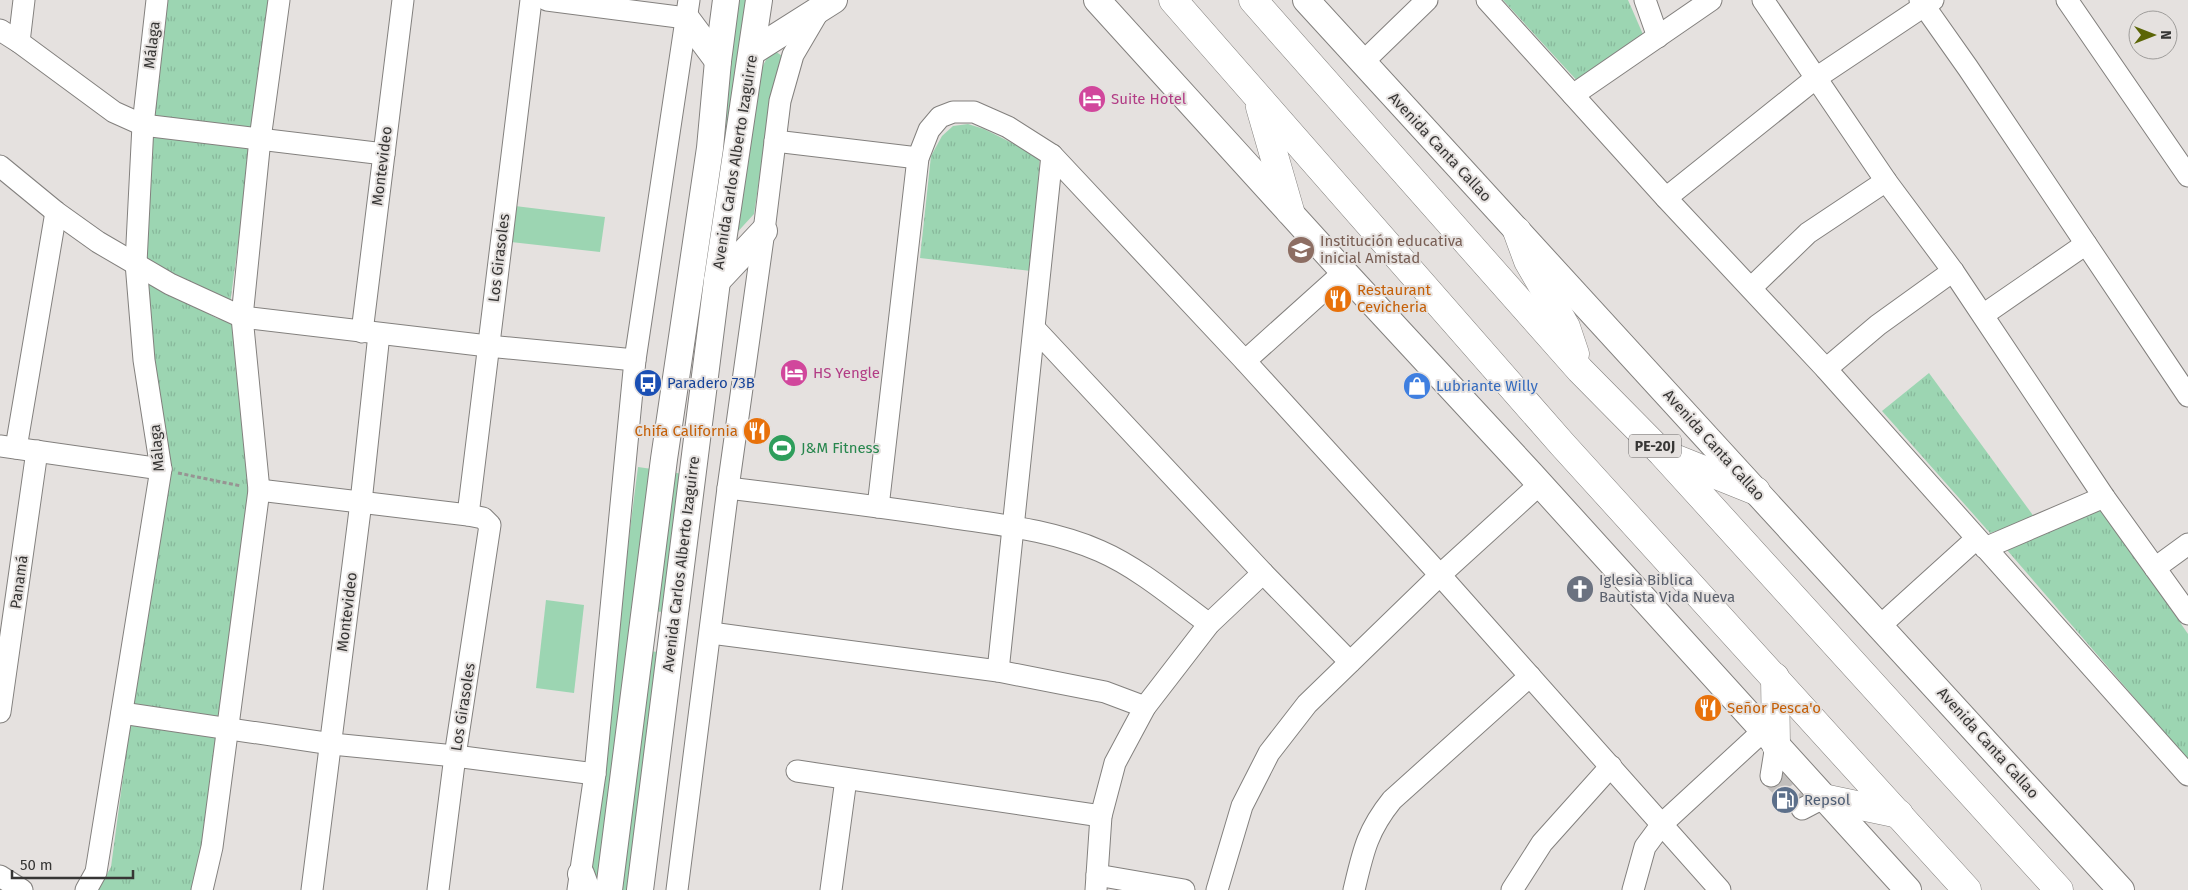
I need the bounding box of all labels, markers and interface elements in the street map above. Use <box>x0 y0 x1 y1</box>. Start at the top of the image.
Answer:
north arrow <box>2128 10 2178 60</box>
street label: Málaga <box>140 20 164 70</box>
text: N <box>2157 30 2174 40</box>
street label: Avenida Carlos Alberto Izaguirre <box>709 53 761 271</box>
hotel icon: Suite Hotel <box>1077 84 1107 114</box>
street label: Avenida Canta Callao <box>1385 89 1495 205</box>
place label: Suite Hotel <box>1111 90 1187 108</box>
street label: Montevideo <box>368 125 396 207</box>
street label: Los Girasoles <box>485 213 513 303</box>
place label: Institución educativa inicial Amistad <box>1320 232 1463 267</box>
school or university icon: Institución educativa inicial Amistad <box>1286 235 1316 265</box>
place label: Restaurant Cevicheria <box>1357 281 1431 316</box>
restaurant icon: Restaurant Cevicheria <box>1323 284 1353 314</box>
hotel icon: HS Yengle <box>779 358 809 388</box>
place label: HS Yengle <box>813 364 880 382</box>
bus stop icon: Paradero 73B <box>633 368 663 398</box>
shop icon: Lubriante Willy <box>1402 371 1432 401</box>
place label: Paradero 73B <box>667 374 755 392</box>
place label: Lubriante Willy <box>1436 377 1538 395</box>
street label: Avenida Canta Callao <box>1660 386 1768 504</box>
restaurant icon: Chifa California <box>742 416 772 446</box>
place label: Chifa California <box>634 422 738 440</box>
street label: Málaga <box>146 423 168 473</box>
sports icon: J&M Fitness <box>767 433 797 463</box>
road number: PE-20J <box>1629 434 1681 458</box>
place label: J&M Fitness <box>801 439 879 457</box>
street label: Avenida Carlos Alberto Izaguirre <box>659 455 703 673</box>
street label: Panamá <box>6 554 32 610</box>
street label: Montevideo <box>333 571 361 653</box>
place label: Iglesia Biblica Bautista Vida Nueva <box>1599 571 1735 606</box>
church icon: Iglesia Biblica Bautista Vida Nueva <box>1565 574 1595 604</box>
street label: Los Girasoles <box>447 662 479 752</box>
street label: Avenida Canta Callao <box>1934 684 2042 802</box>
restaurant icon: Señor Pesca'o <box>1693 693 1723 723</box>
place label: Señor Pesca'o <box>1727 699 1821 717</box>
fuel station icon: Repsol <box>1770 785 1800 815</box>
place label: Repsol <box>1804 791 1851 809</box>
scale bar <box>12 848 134 880</box>
text: 50 m <box>20 856 53 874</box>

